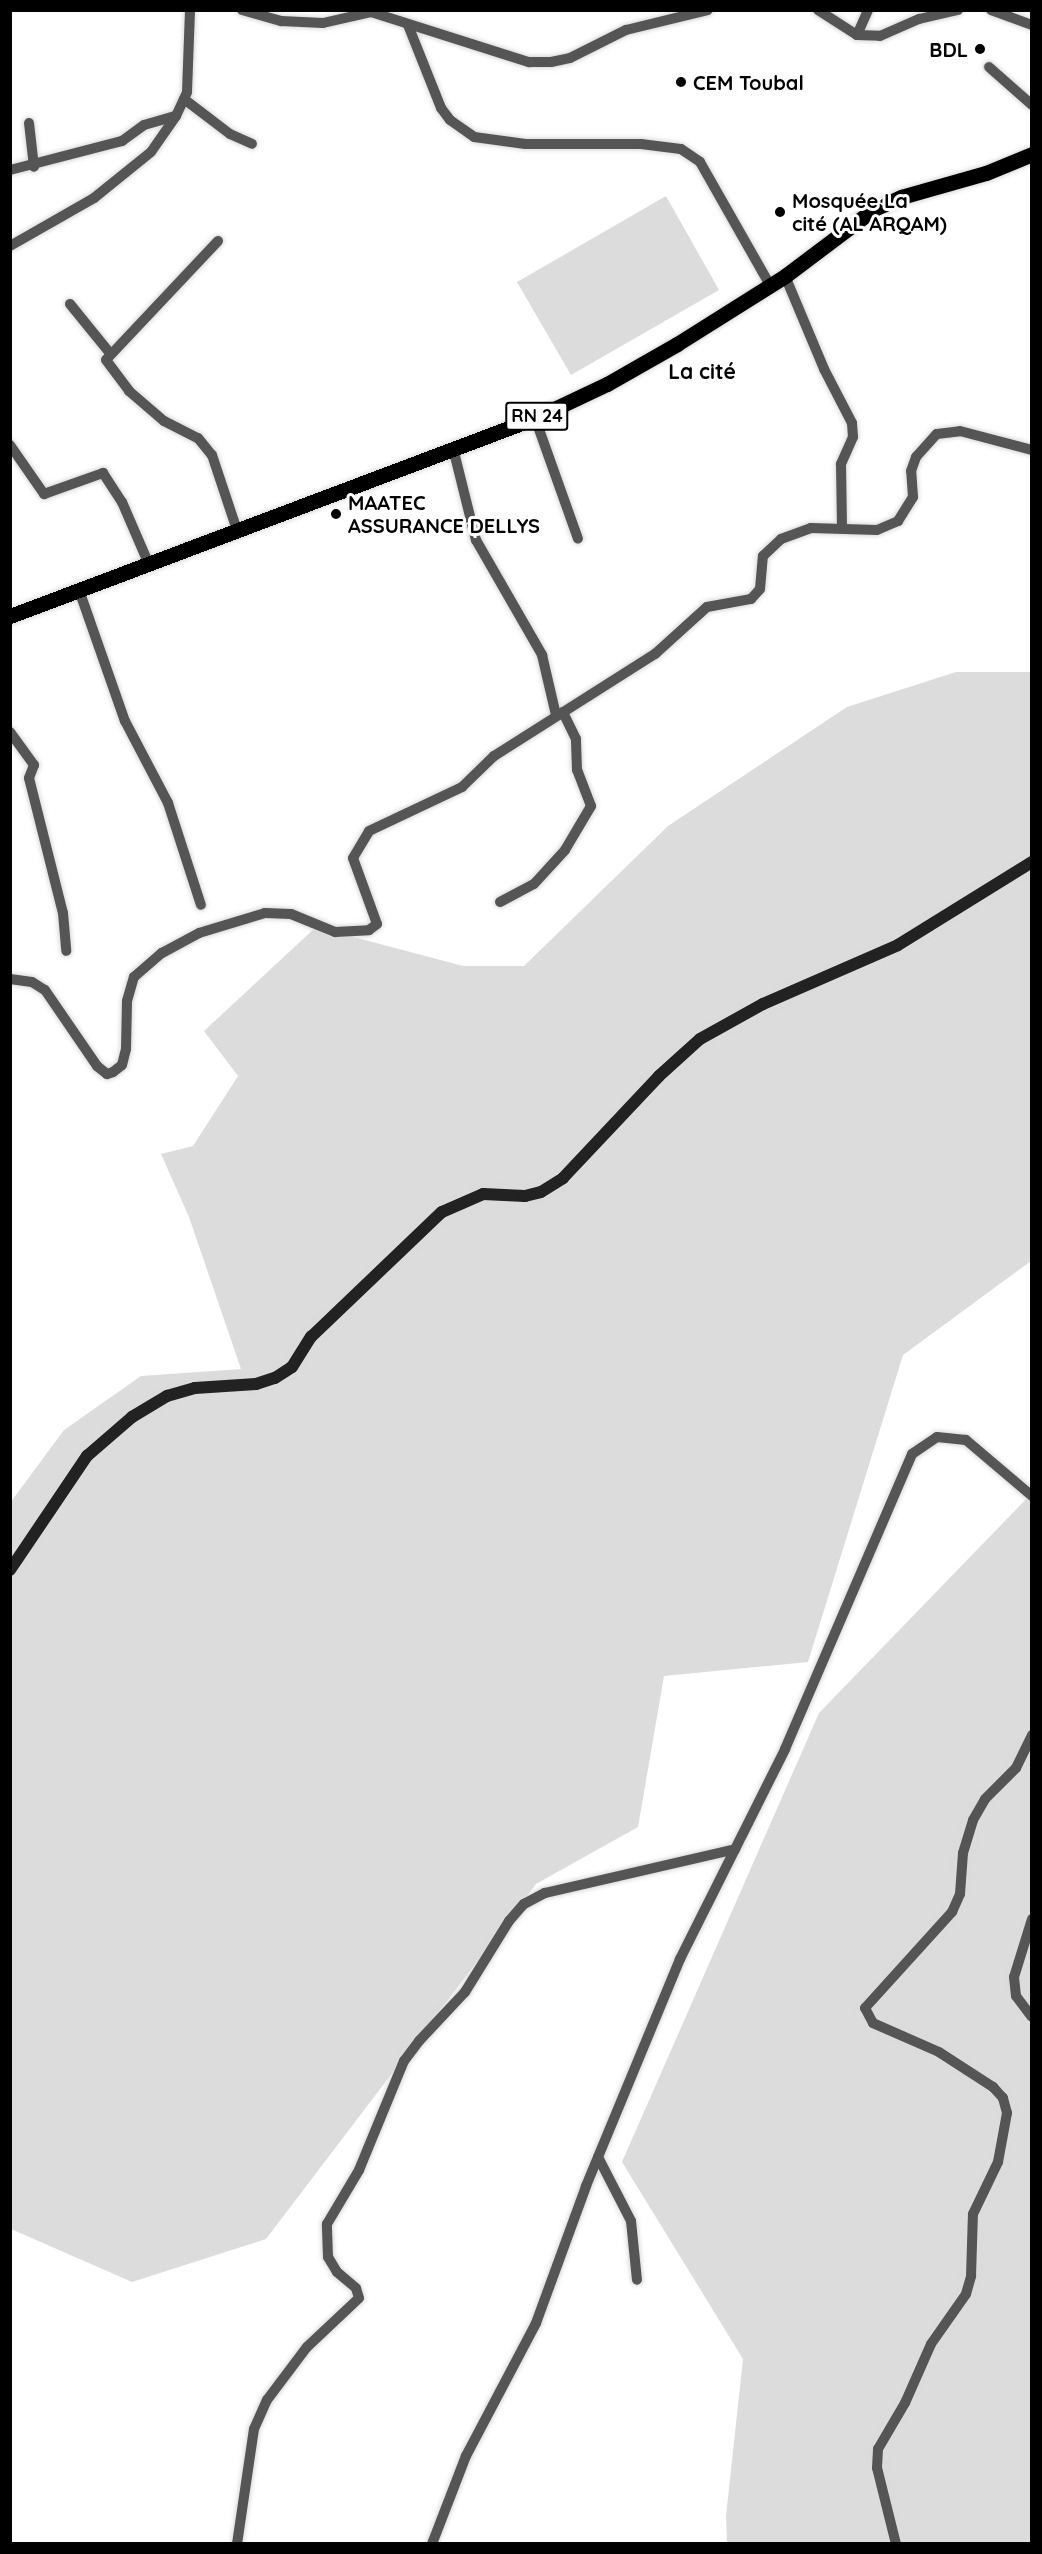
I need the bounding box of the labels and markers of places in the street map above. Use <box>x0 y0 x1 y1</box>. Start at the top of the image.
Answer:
place label: BDL <box>929 37 968 61</box>
marker: BDL <box>973 42 987 56</box>
place label: CEM Toubal <box>693 70 804 94</box>
marker: CEM Toubal <box>674 75 688 89</box>
place label: Mosquée La cité (AL ARQAM) <box>792 189 947 236</box>
marker: Mosquée La cité (AL ARQAM) <box>773 205 787 219</box>
place label: MAATEC ASSURANCE DELLYS <box>348 490 540 537</box>
marker: MAATEC ASSURANCE DELLYS <box>329 507 343 521</box>

